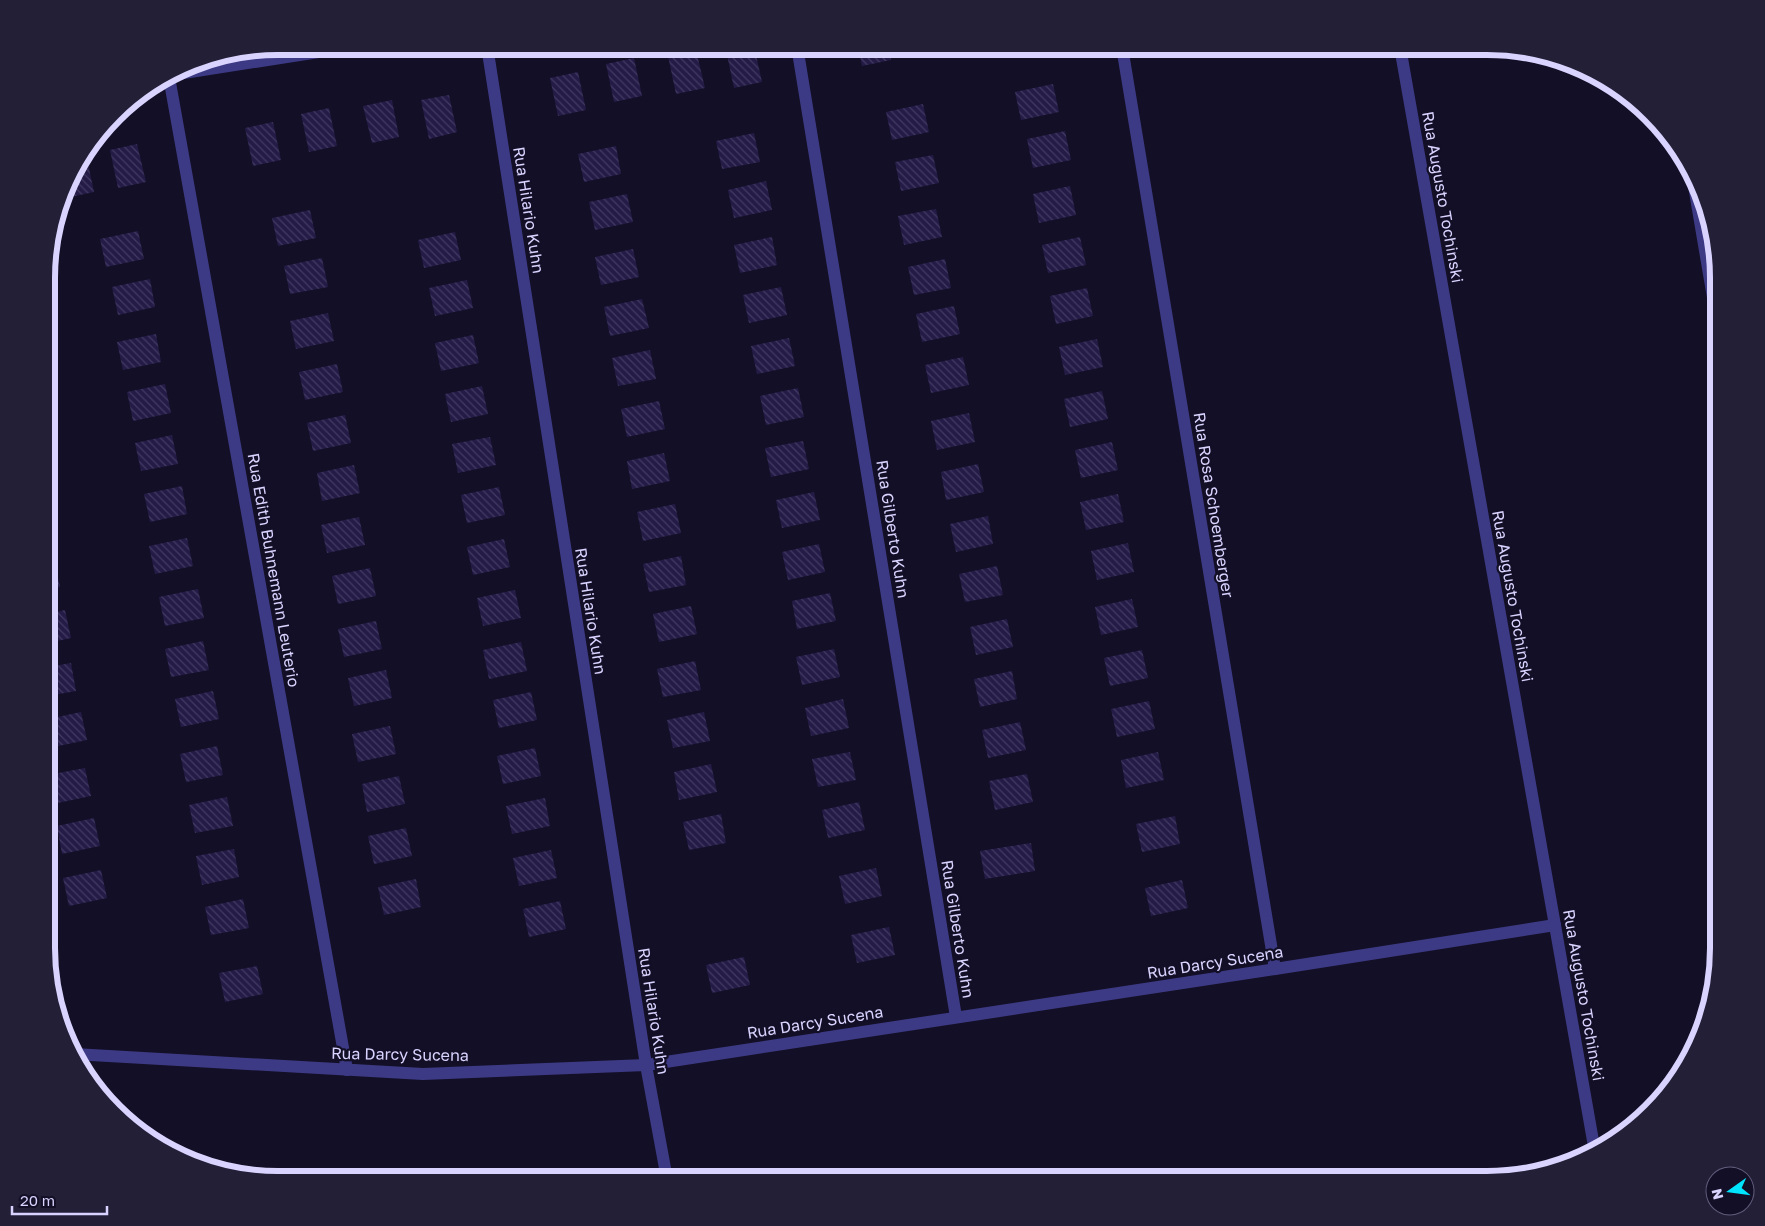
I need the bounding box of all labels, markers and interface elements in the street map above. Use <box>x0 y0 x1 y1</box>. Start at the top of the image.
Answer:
street label: Rua Augusto Tochinski <box>1418 110 1468 284</box>
street label: Rua Hilario Kuhn <box>509 145 549 275</box>
street label: Rua Rosa Schoemberger <box>1189 411 1239 599</box>
street label: Rua Edith Buhnemann Leuterio <box>244 451 304 689</box>
street label: Rua Gilberto Kuhn <box>872 458 914 600</box>
street label: Rua Augusto Tochinski <box>1488 509 1538 683</box>
street label: Rua Hilario Kuhn <box>571 546 611 676</box>
street label: Rua Gilberto Kuhn <box>937 858 979 1000</box>
street label: Rua Augusto Tochinski <box>1559 908 1609 1082</box>
street label: Rua Darcy Sucena <box>1145 941 1285 983</box>
street label: Rua Hilario Kuhn <box>634 946 674 1076</box>
street label: Rua Darcy Sucena <box>745 1001 885 1043</box>
street label: Rua Darcy Sucena <box>331 1043 469 1065</box>
north arrow <box>1705 1166 1755 1216</box>
scale bar <box>12 1184 108 1216</box>
text: N <box>1707 1187 1726 1201</box>
text: 20 m <box>20 1191 55 1209</box>

